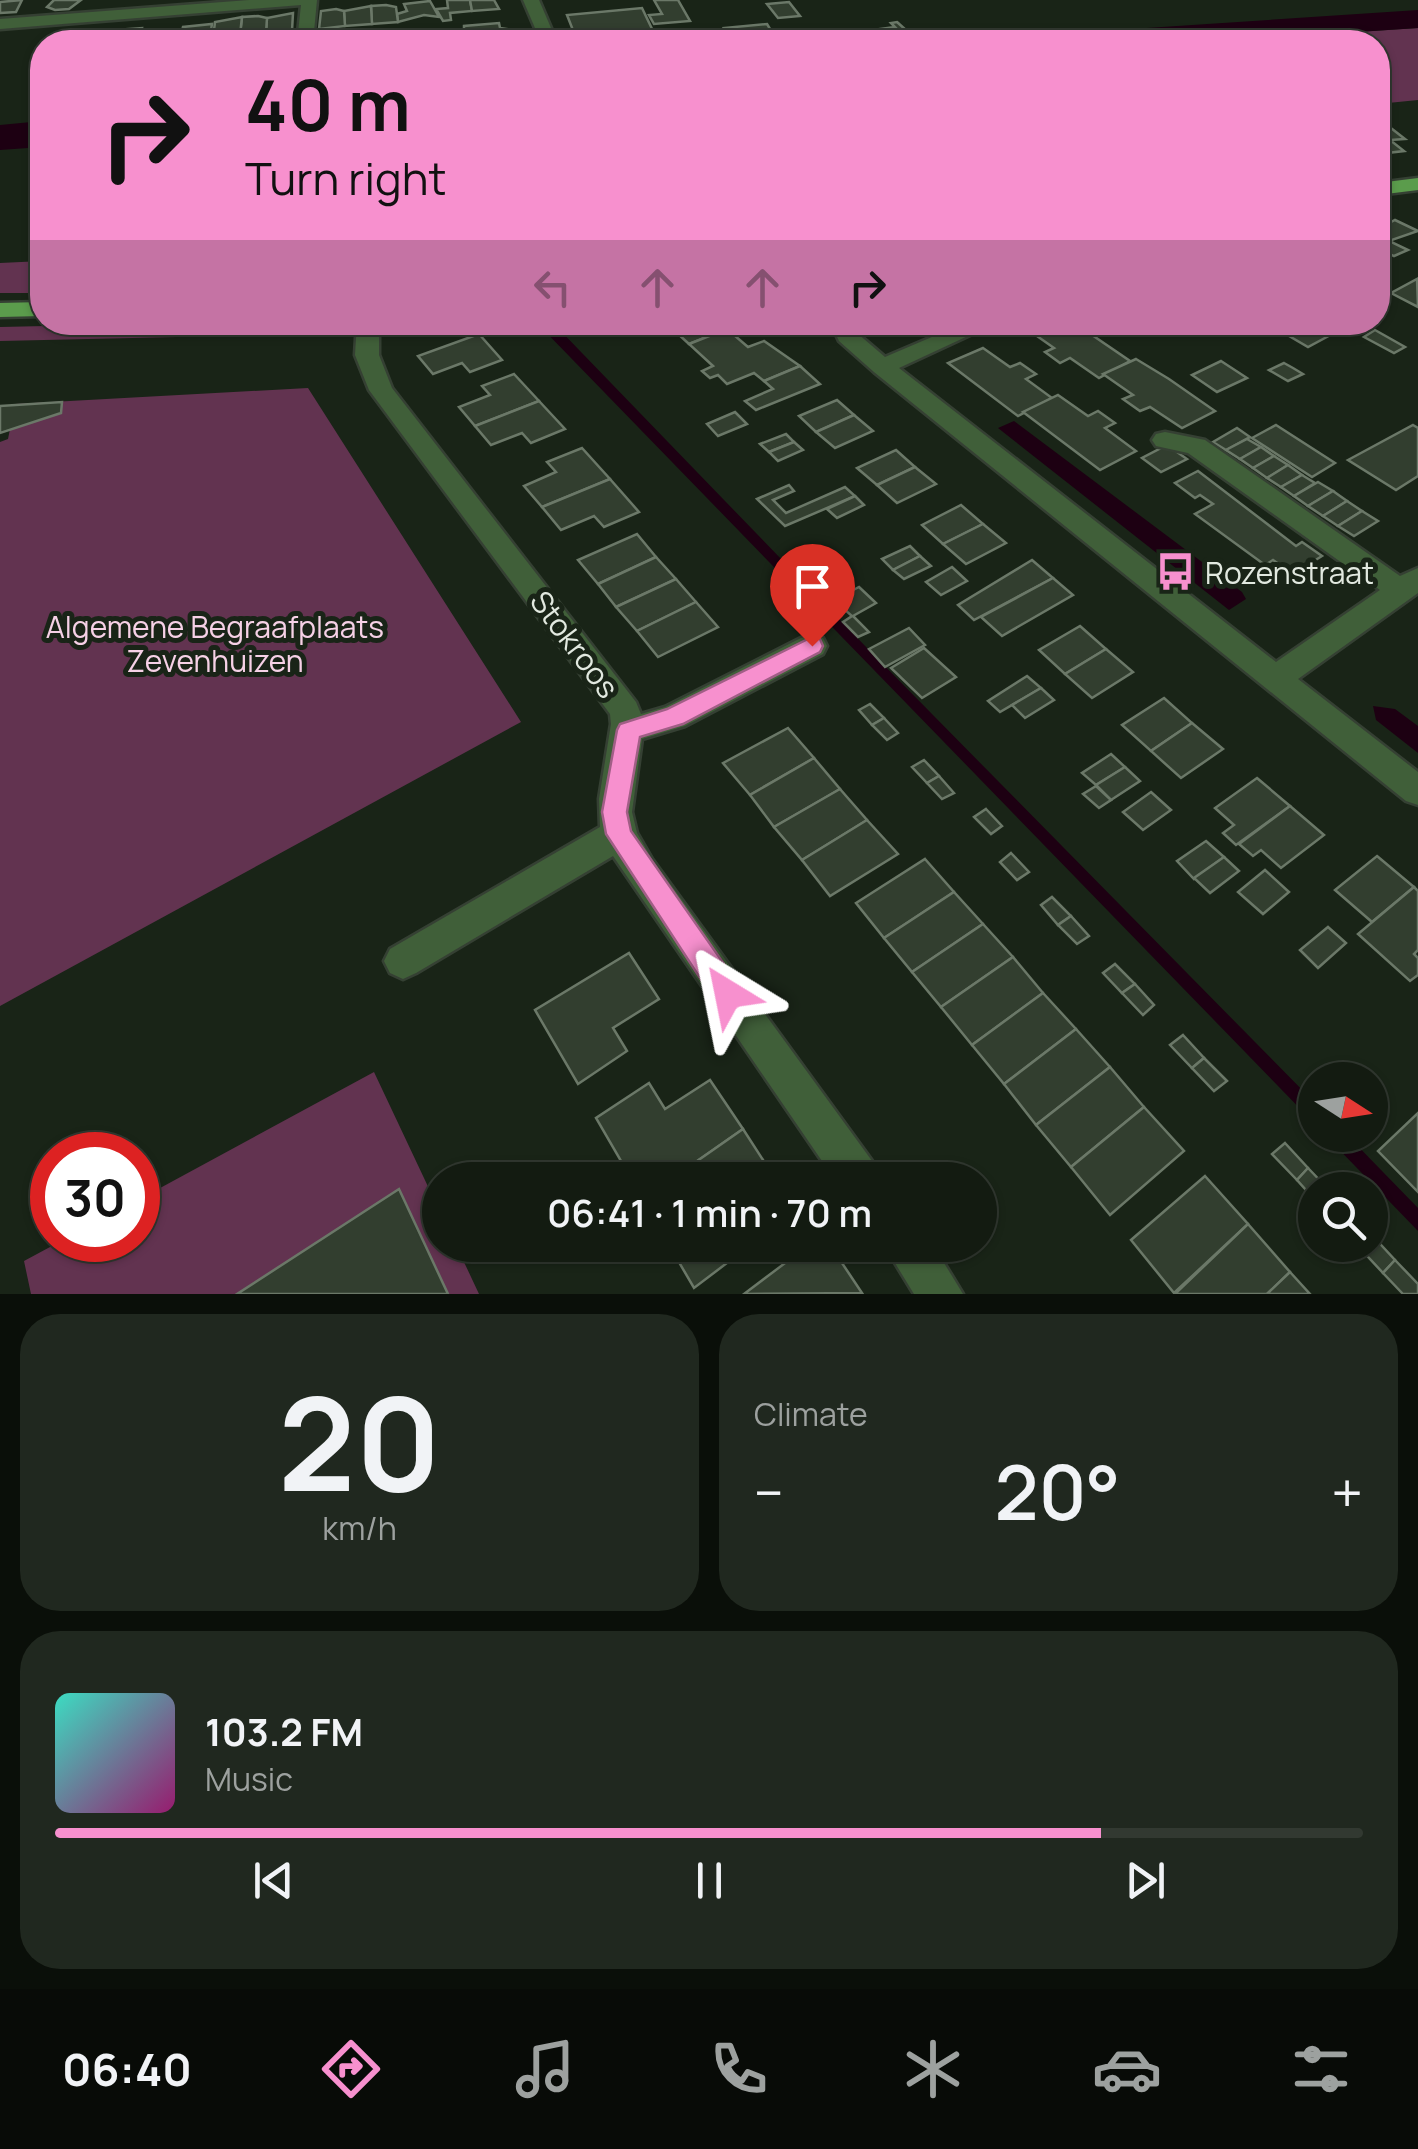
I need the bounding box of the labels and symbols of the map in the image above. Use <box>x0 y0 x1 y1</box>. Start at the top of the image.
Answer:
pin <box>770 544 855 647</box>
bus stop icon: Rozenstraat <box>1154 551 1196 593</box>
place label: Rozenstraat <box>1205 552 1374 593</box>
street label: Stokroos <box>521 582 629 706</box>
park label: Algemene Begraafplaats Zevenhuizen <box>46 606 384 681</box>
position arrow <box>676 942 780 1046</box>
north arrow <box>1298 1062 1388 1152</box>
speed limit sign: 30 <box>30 1132 160 1262</box>

